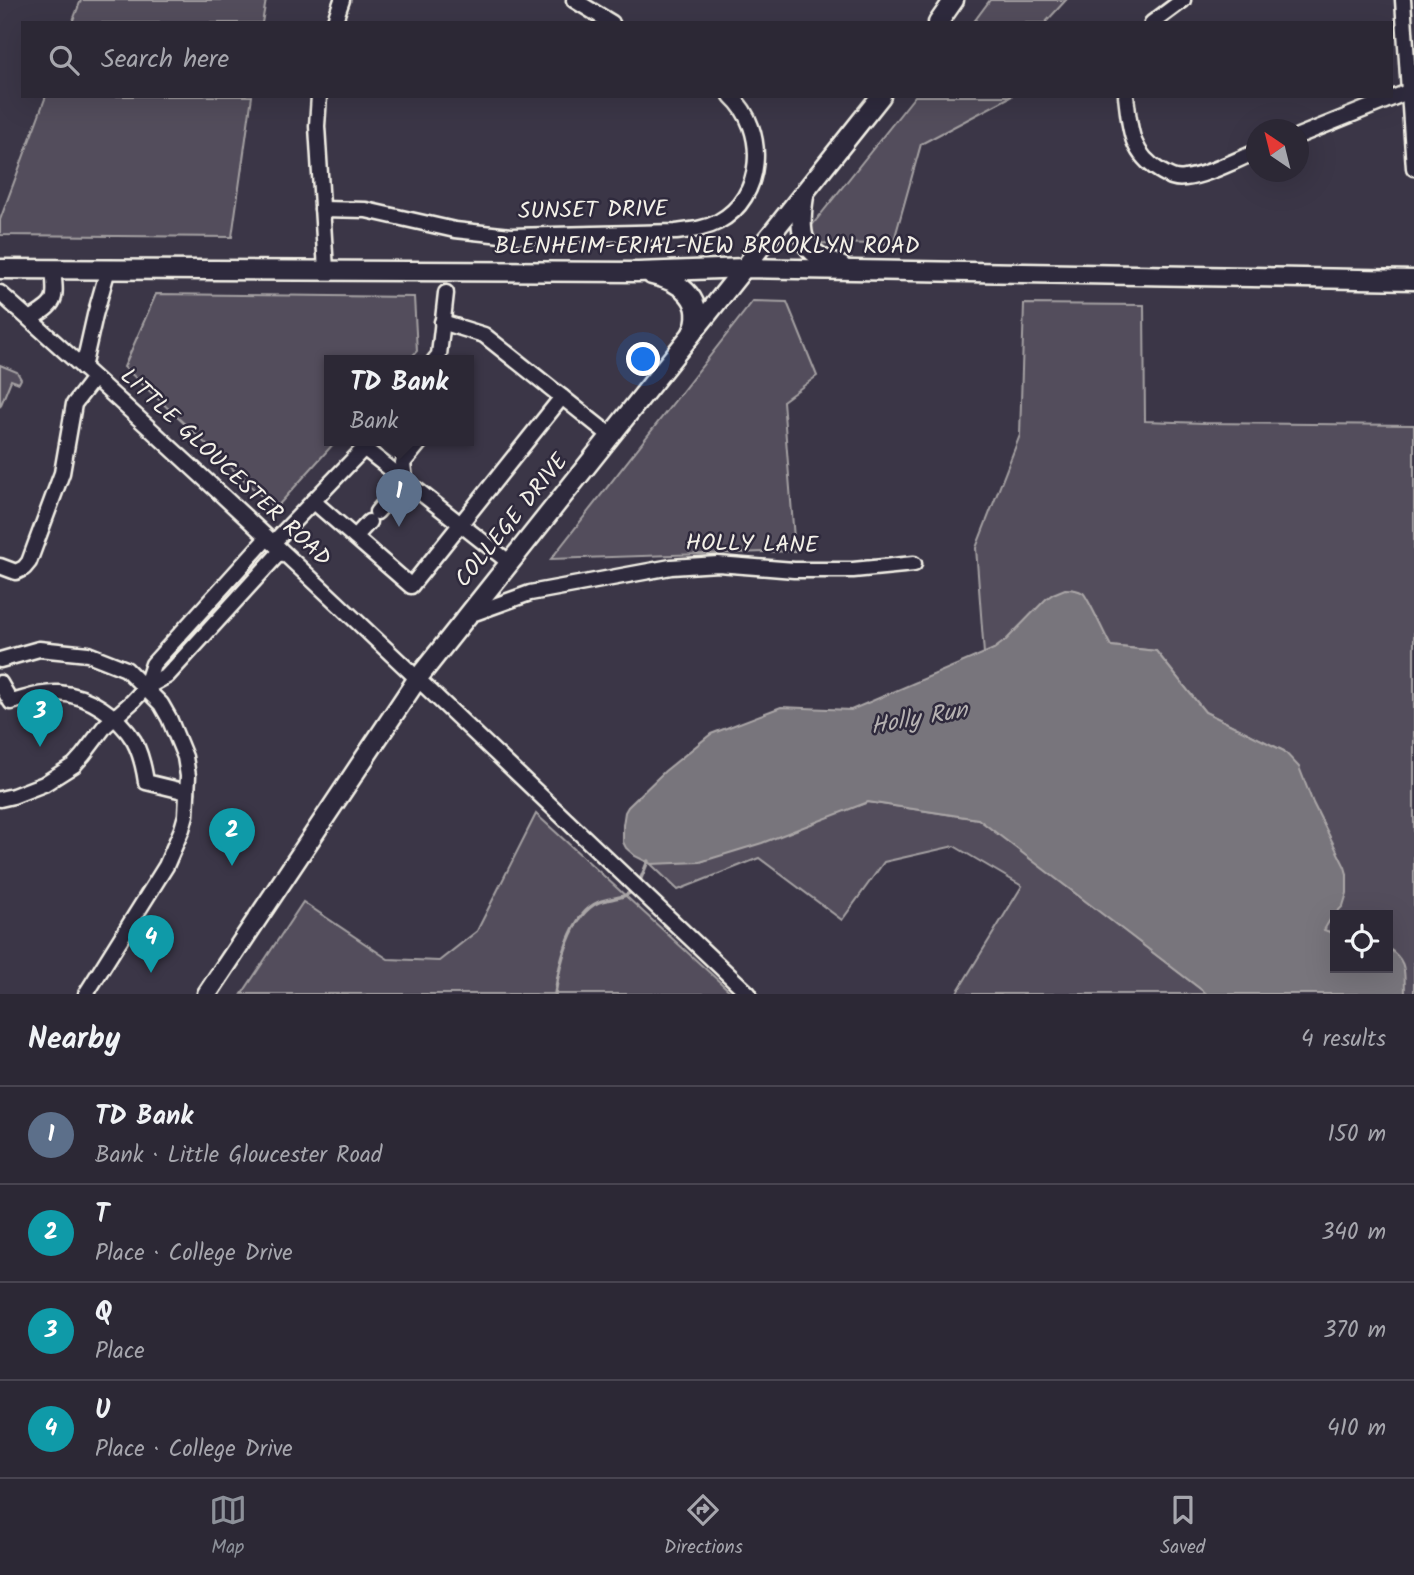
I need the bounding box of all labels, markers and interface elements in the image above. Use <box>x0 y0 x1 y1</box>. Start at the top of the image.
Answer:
search box <box>21 21 1393 98</box>
text: Search here <box>101 39 229 81</box>
icon: search <box>45 41 83 79</box>
north arrow <box>1246 119 1309 182</box>
street label: SUNSET DRIVE <box>518 192 669 230</box>
street label: BLENHEIM-ERIAL-NEW BROOKLYN ROAD <box>494 229 920 265</box>
your location <box>626 342 660 376</box>
popup <box>324 355 474 446</box>
street label: LITTLE GLOUCESTER ROAD <box>111 360 339 576</box>
text: TD Bank <box>350 362 448 404</box>
text: Bank <box>350 404 398 440</box>
street label: COLLEGE DRIVE <box>446 445 578 596</box>
pin: 1 <box>376 469 422 527</box>
street label: HOLLY LANE <box>685 526 819 564</box>
pin: 3 <box>17 689 63 747</box>
water label: Holly Run <box>867 691 973 747</box>
pin: 2 <box>209 808 255 866</box>
map controls <box>1330 910 1393 973</box>
button: locate <box>1330 910 1393 973</box>
pin: 4 <box>128 915 174 973</box>
text: Nearby <box>28 1016 120 1064</box>
text: 4 results <box>1301 1022 1386 1058</box>
text: TD Bank <box>95 1096 193 1138</box>
text: 1 <box>48 1117 54 1153</box>
text: 150 m <box>1327 1117 1386 1153</box>
text: Bank · Little Gloucester Road <box>95 1138 382 1174</box>
text: T <box>95 1194 109 1236</box>
text: 2 <box>44 1215 58 1251</box>
text: 340 m <box>1321 1215 1386 1251</box>
text: Place · College Drive <box>95 1236 293 1272</box>
text: Q <box>95 1292 112 1334</box>
text: 3 <box>45 1313 57 1349</box>
text: 370 m <box>1323 1313 1386 1349</box>
text: Place <box>95 1334 145 1370</box>
text: U <box>95 1390 110 1432</box>
text: 4 <box>45 1411 57 1447</box>
text: 410 m <box>1327 1411 1386 1447</box>
text: Place · College Drive <box>95 1432 293 1468</box>
tab: Map <box>209 1491 247 1563</box>
tab: Directions <box>664 1491 743 1563</box>
tab: Saved <box>1160 1491 1205 1563</box>

